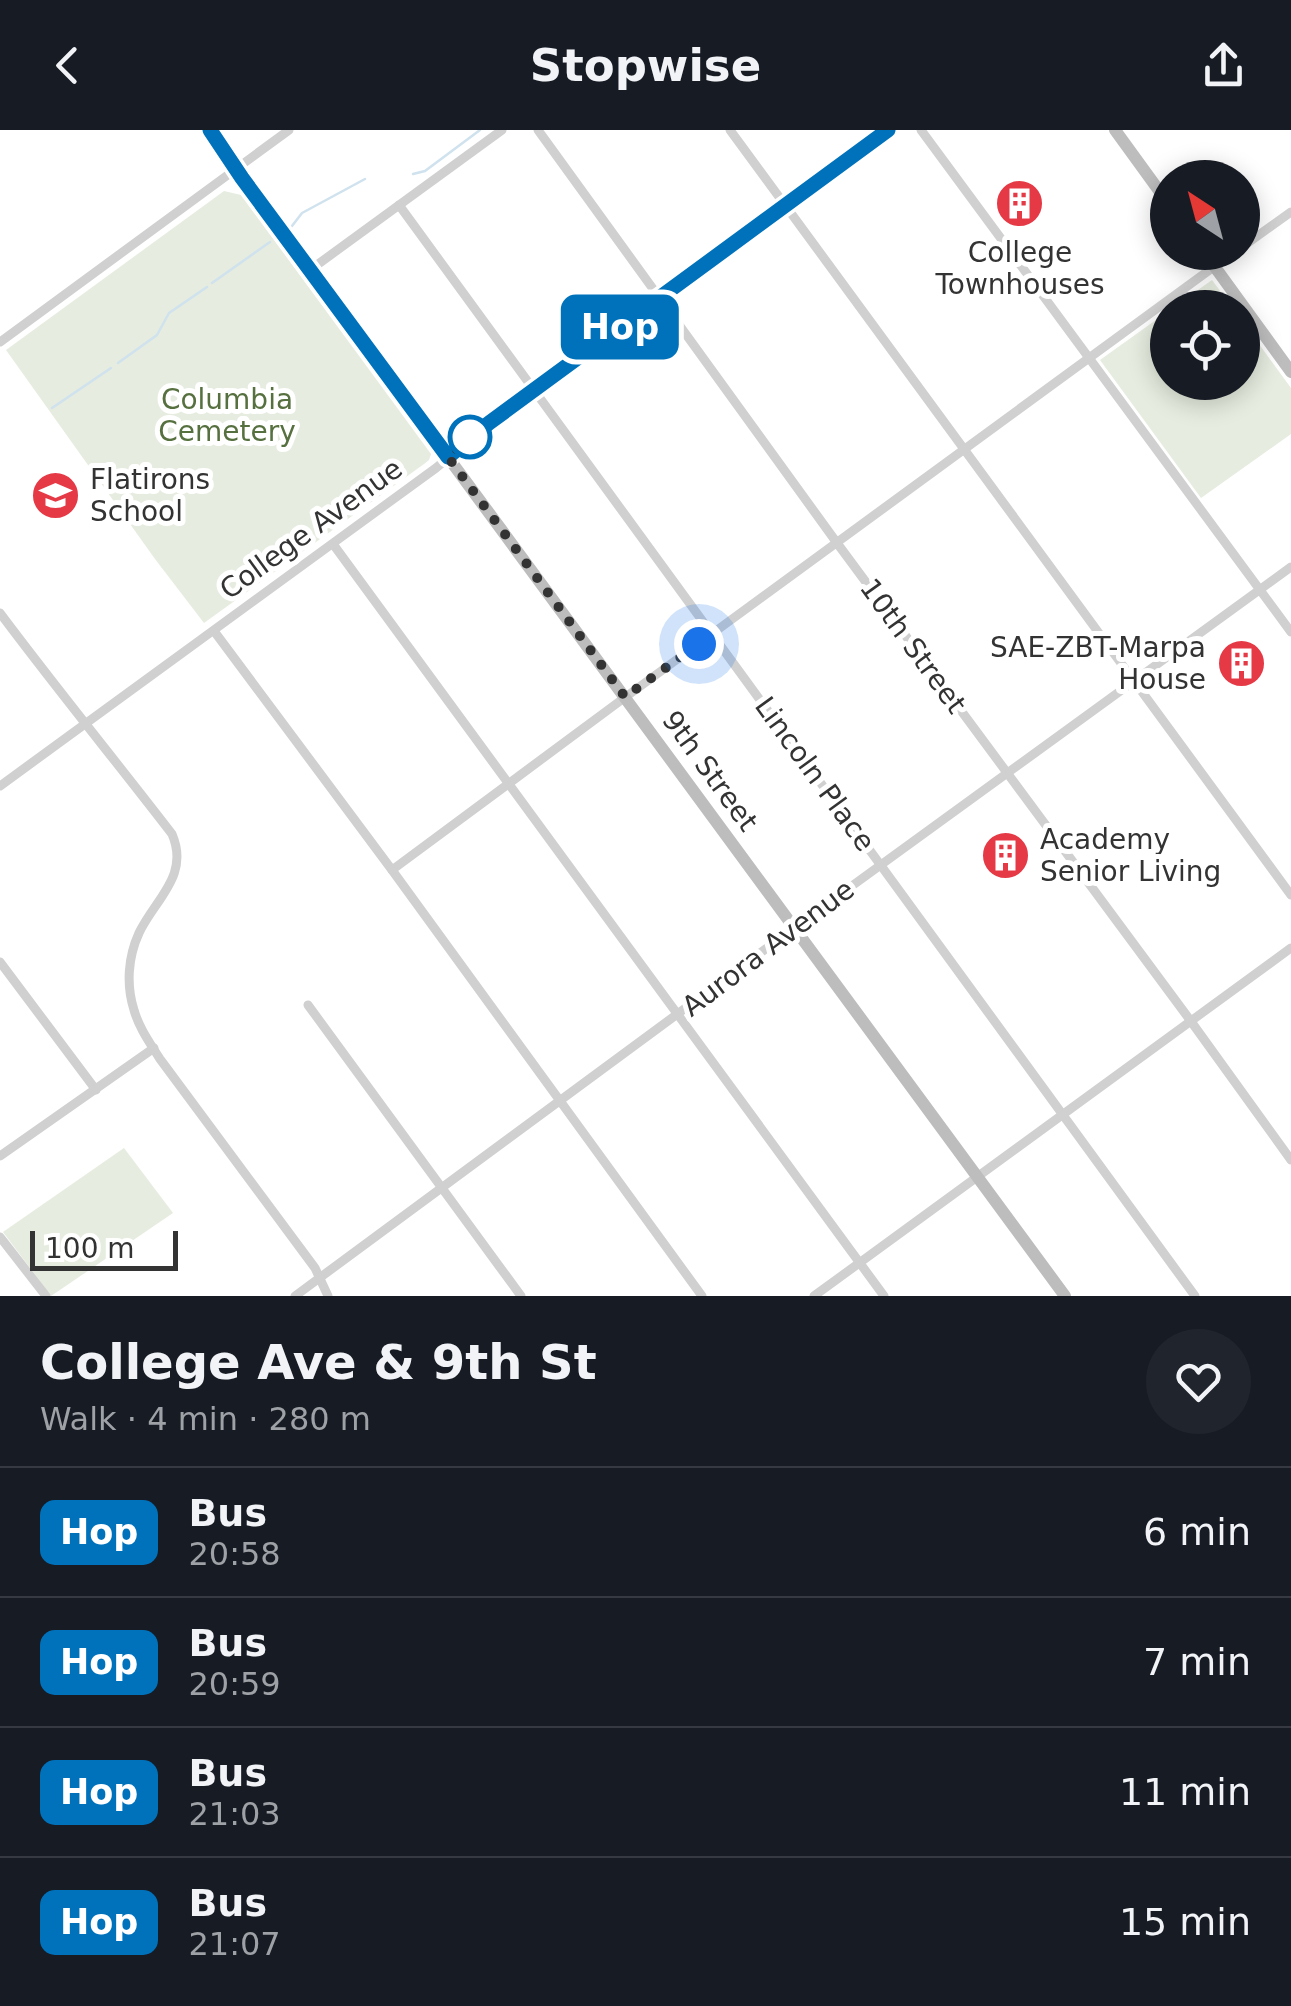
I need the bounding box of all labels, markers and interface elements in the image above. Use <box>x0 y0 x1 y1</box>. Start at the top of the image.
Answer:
icon: back <box>40 38 95 93</box>
icon: share <box>1196 38 1251 93</box>
text: Stopwise <box>530 39 761 92</box>
north arrow <box>1150 160 1260 270</box>
map controls <box>1150 160 1260 400</box>
building icon: College Townhouses <box>994 178 1046 230</box>
place label: College Townhouses <box>934 236 1105 301</box>
button: locate <box>1150 290 1260 400</box>
line badge: Hop <box>562 294 678 360</box>
text: Hop <box>581 307 659 347</box>
park label: Columbia Cemetery <box>158 383 296 448</box>
unlabelled marker <box>449 416 491 458</box>
street label: College Avenue <box>213 452 409 606</box>
place label: Flatirons School <box>90 463 210 528</box>
school or university icon: Flatirons School <box>29 469 81 521</box>
street label: 10th Street <box>853 572 973 720</box>
your location <box>674 619 724 669</box>
place label: SAE-ZBT-Marpa House <box>990 631 1206 696</box>
building icon: SAE-ZBT-Marpa House <box>1215 637 1267 689</box>
street label: Lincoln Place <box>748 690 882 858</box>
street label: 9th Street <box>655 704 765 838</box>
place label: Academy Senior Living <box>1040 823 1221 888</box>
building icon: Academy Senior Living <box>979 829 1031 881</box>
street label: Aurora Avenue <box>676 873 860 1023</box>
scale bar <box>30 1226 178 1270</box>
text: 100 m <box>45 1232 135 1265</box>
button: heart <box>1146 1329 1251 1434</box>
text: College Ave & 9th St <box>40 1334 597 1390</box>
text: Walk · 4 min · 280 m <box>40 1400 371 1438</box>
text: Bus <box>188 1491 267 1535</box>
text: 6 min <box>1143 1510 1251 1554</box>
text: Hop <box>60 1512 138 1552</box>
text: 20:58 <box>188 1535 281 1573</box>
text: Bus <box>188 1621 267 1665</box>
text: 7 min <box>1143 1640 1251 1684</box>
text: Hop <box>60 1642 138 1682</box>
text: 20:59 <box>188 1665 281 1703</box>
text: Bus <box>188 1751 267 1795</box>
text: 11 min <box>1119 1770 1251 1814</box>
text: Hop <box>60 1772 138 1812</box>
text: 21:03 <box>188 1795 281 1833</box>
text: Bus <box>188 1881 267 1925</box>
text: 15 min <box>1119 1900 1251 1944</box>
text: Hop <box>60 1902 138 1942</box>
text: 21:07 <box>188 1925 281 1963</box>

